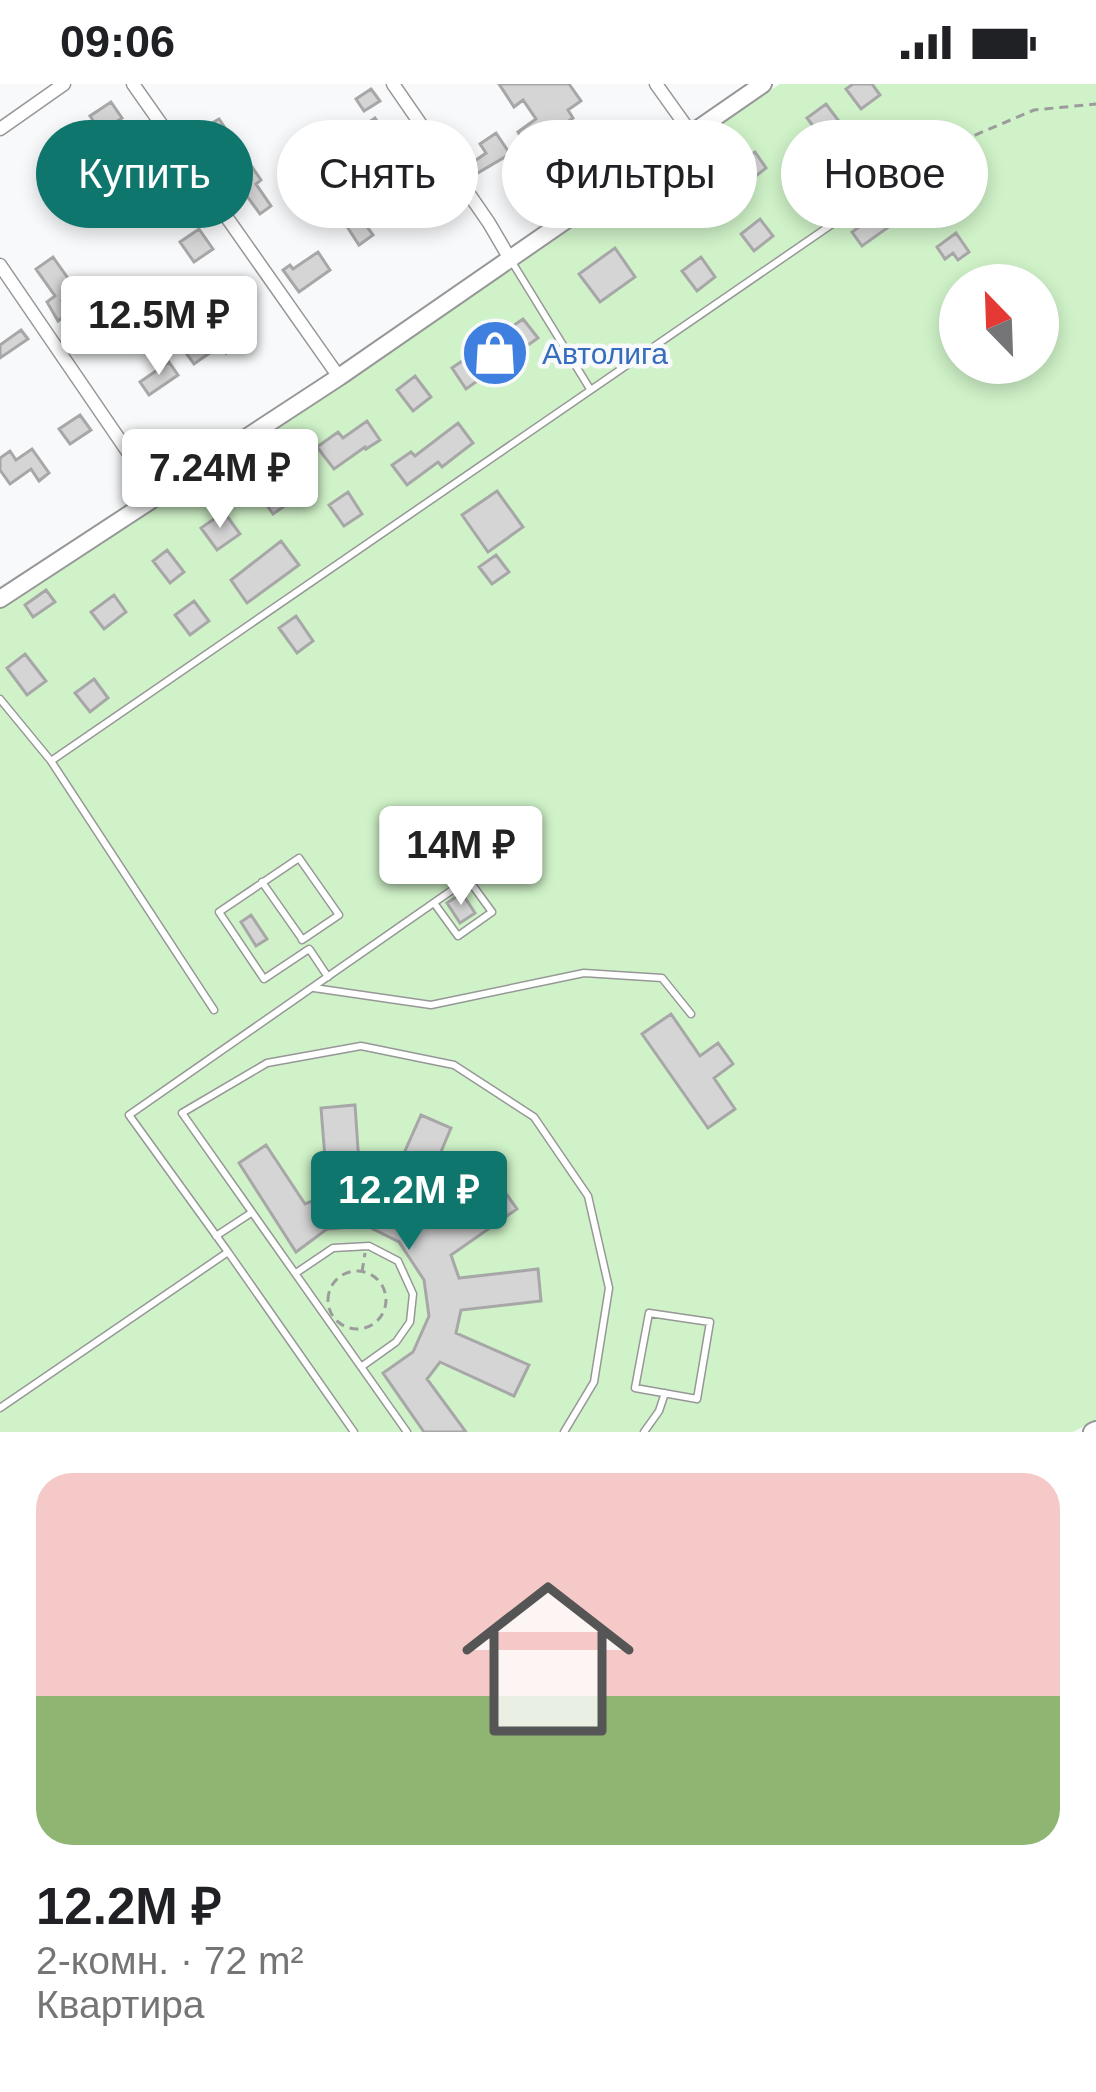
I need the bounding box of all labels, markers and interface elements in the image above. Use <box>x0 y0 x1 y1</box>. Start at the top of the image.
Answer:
text: 09:06 <box>60 16 175 67</box>
chip: Купить <box>36 120 253 228</box>
chip: Снять <box>277 120 478 228</box>
chip: Фильтры <box>502 120 757 228</box>
chip: Новое <box>781 120 988 228</box>
north arrow <box>939 264 1059 384</box>
map controls <box>939 264 1059 384</box>
pin: 12.5M ₽ <box>48 276 270 378</box>
text: 12.5M ₽ <box>88 293 230 336</box>
shop icon: Автолига <box>460 318 530 388</box>
place label: Автолига <box>542 337 668 370</box>
pin: 7.24M ₽ <box>109 429 331 531</box>
text: 7.24M ₽ <box>149 446 291 489</box>
pin: 14M ₽ <box>377 806 545 908</box>
text: 14M ₽ <box>406 823 516 866</box>
pin: 12.2M ₽ <box>298 1151 520 1253</box>
text: 12.2M ₽ <box>338 1168 480 1211</box>
icon: home <box>440 1551 656 1767</box>
text: 12.2M ₽ <box>36 1878 222 1935</box>
text: 2-комн. · 72 m² <box>36 1939 303 1982</box>
text: Квартира <box>36 1983 205 2026</box>

